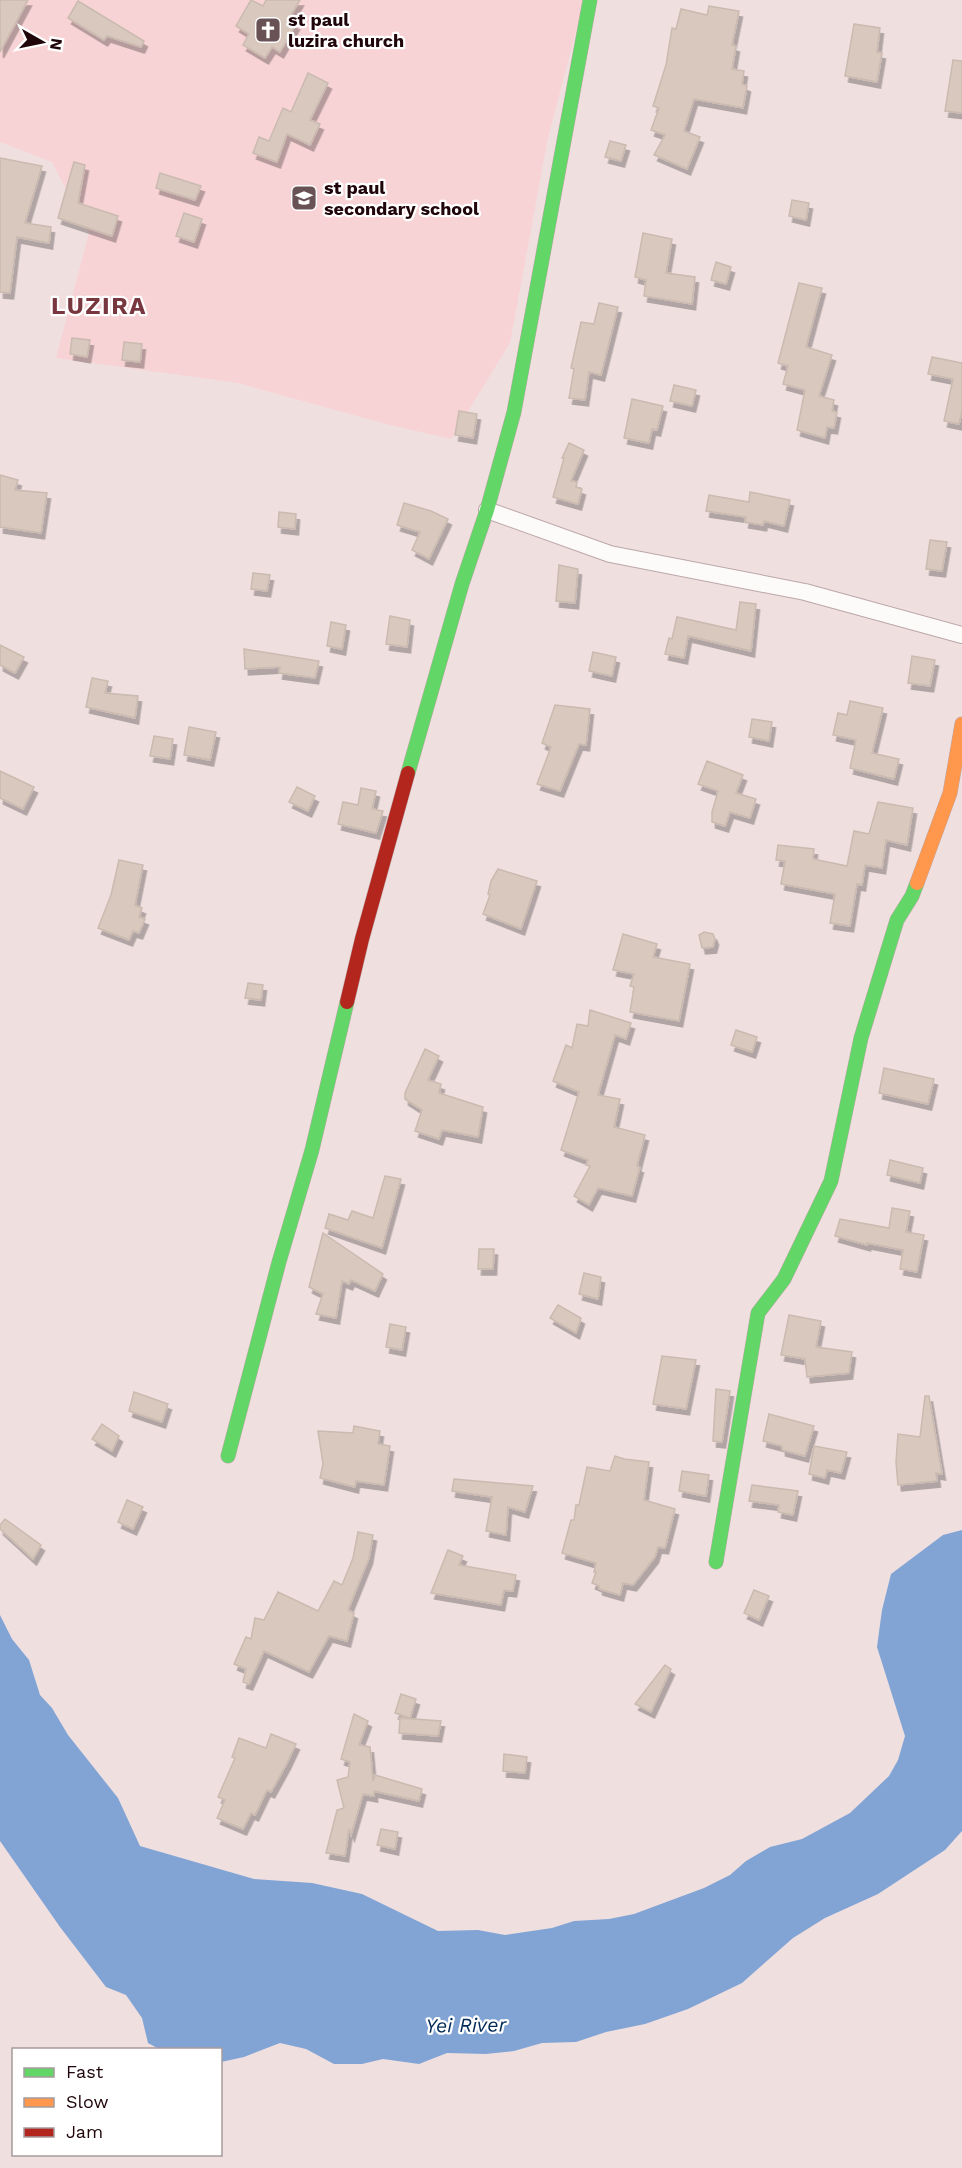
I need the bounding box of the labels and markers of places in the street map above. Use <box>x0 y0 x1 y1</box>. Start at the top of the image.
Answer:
place label: st paul luzira church <box>288 9 404 51</box>
church icon: st paul luzira church <box>253 15 283 45</box>
place label: st paul secondary school <box>324 177 479 219</box>
school or university icon: st paul secondary school <box>289 183 319 213</box>

